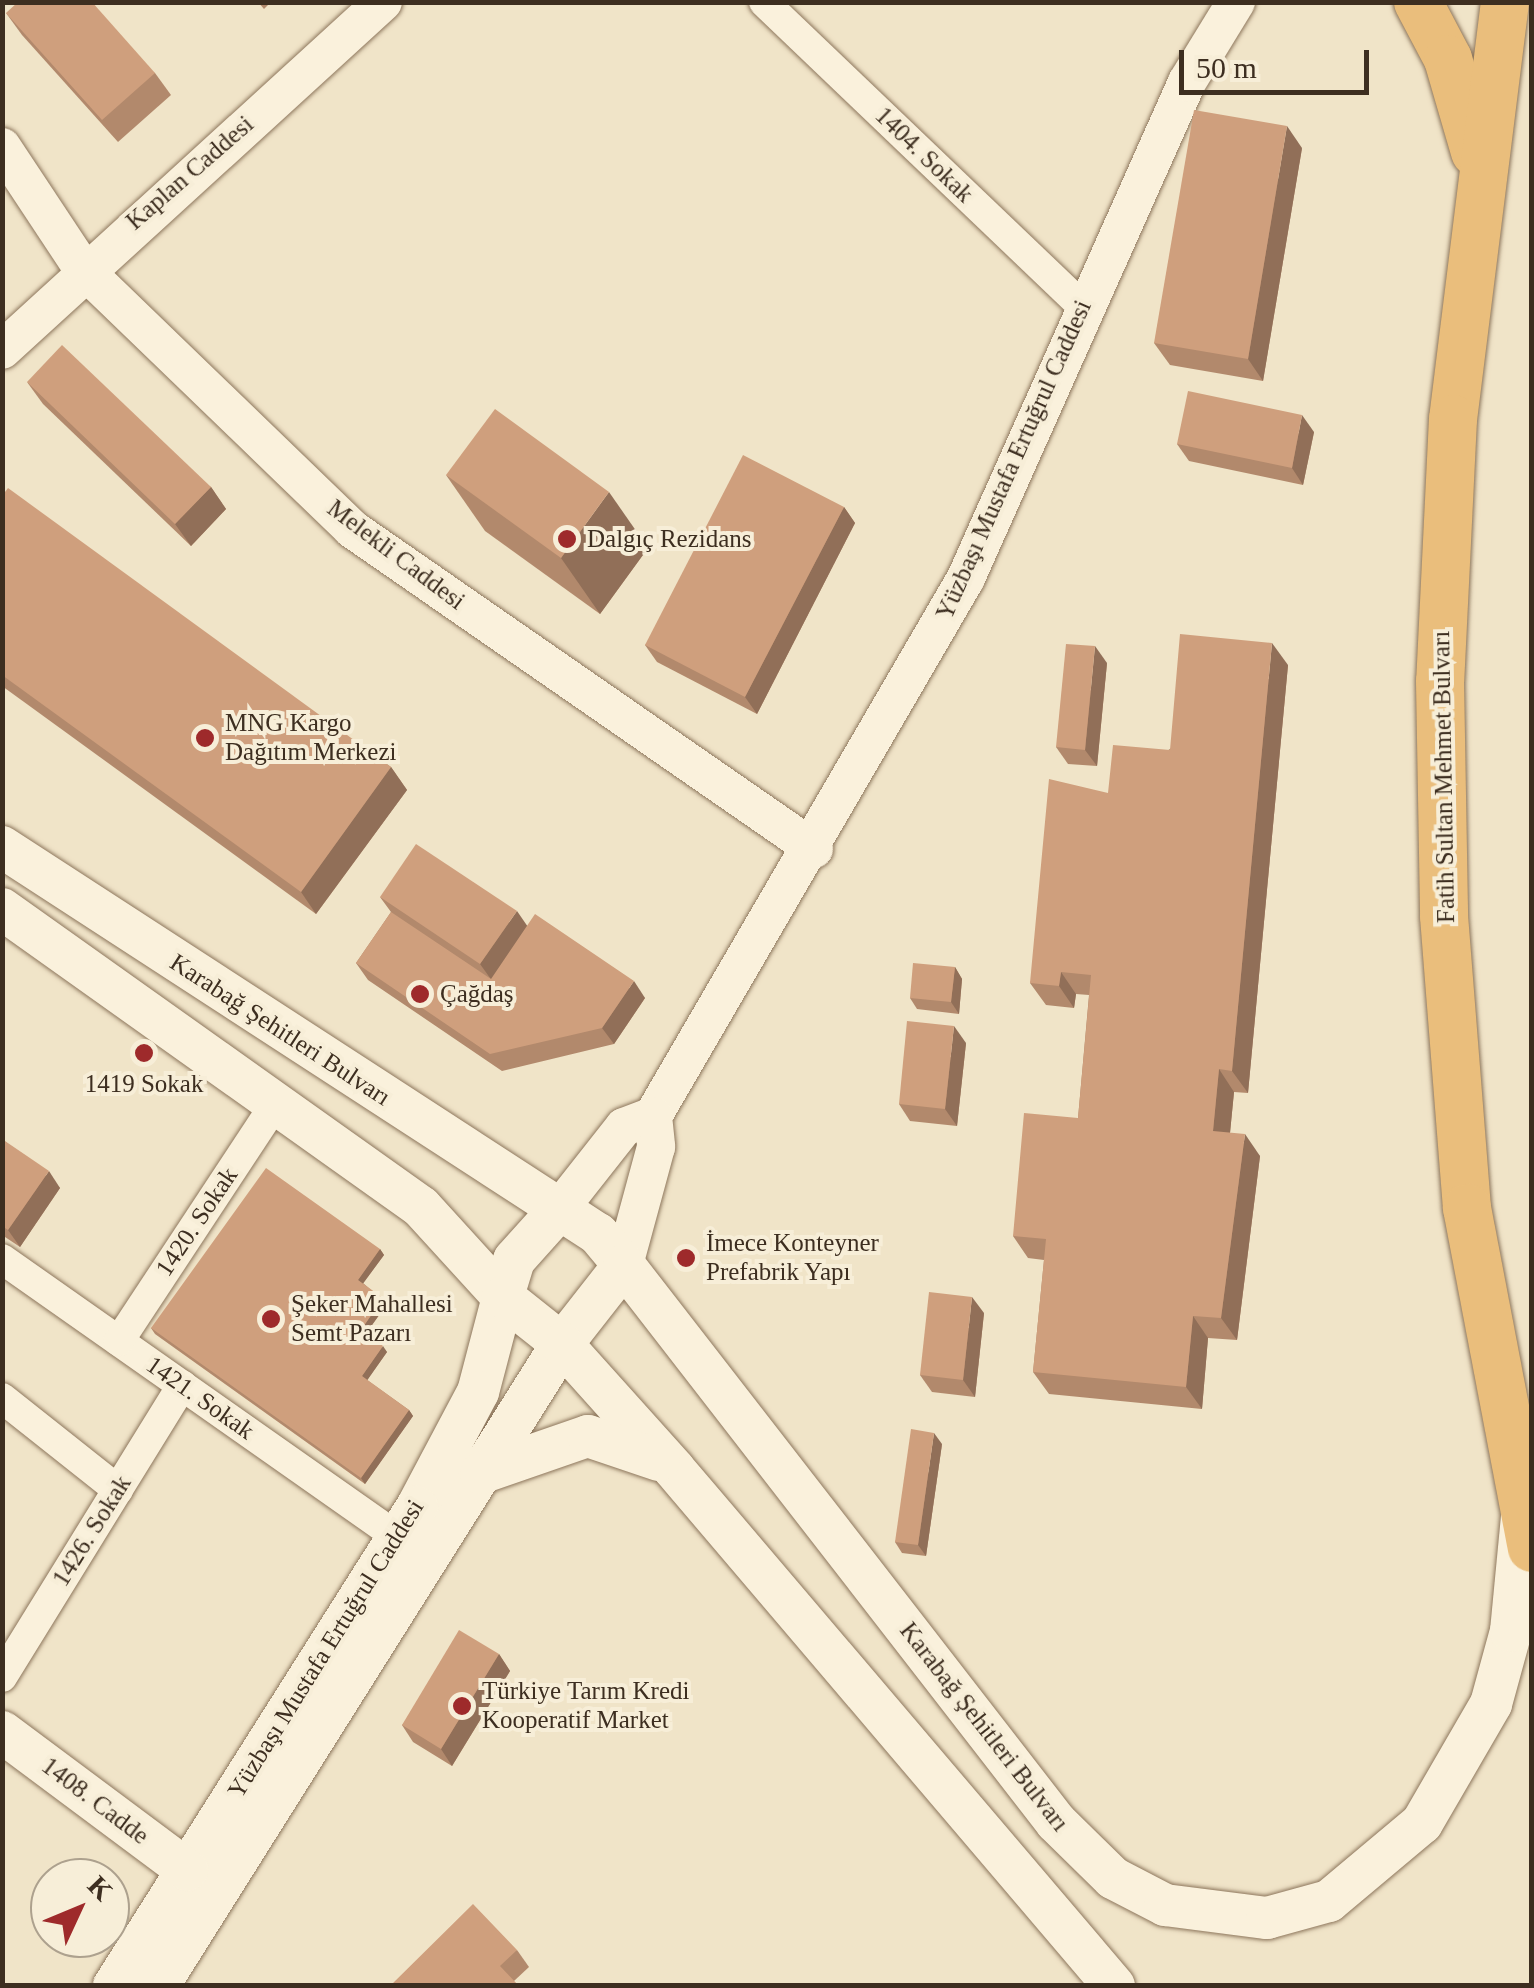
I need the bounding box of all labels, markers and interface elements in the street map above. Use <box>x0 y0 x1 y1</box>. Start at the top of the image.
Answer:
scale bar <box>1184 30 1374 92</box>
text: 50 m <box>1196 51 1257 84</box>
street label: 1404. Sokak <box>869 101 979 209</box>
street label: Kaplan Caddesi <box>120 110 260 236</box>
street label: Yüzbaşı Mustafa Ertuğrul Caddesi <box>930 296 1098 624</box>
street label: Melekli Caddesi <box>321 494 471 616</box>
place label: Dalgıç Rezidans <box>587 524 752 554</box>
marker: Dalgıç Rezidans <box>556 528 578 550</box>
street label: Fatih Sultan Mehmet Bulvarı <box>1426 631 1462 923</box>
place label: MNG Kargo Dağıtım Merkezi <box>225 709 396 768</box>
marker: MNG Kargo Dağıtım Merkezi <box>194 727 216 749</box>
street label: Karabağ Şehitleri Bulvarı <box>164 947 396 1113</box>
place label: Çağdaş <box>440 979 514 1009</box>
marker: Çağdaş <box>409 983 431 1005</box>
marker: 1419 Sokak <box>133 1042 155 1064</box>
place label: 1419 Sokak <box>85 1069 203 1099</box>
street label: 1420. Sokak <box>150 1162 244 1282</box>
place label: İmece Konteyner Prefabrik Yapı <box>706 1229 879 1288</box>
marker: İmece Konteyner Prefabrik Yapı <box>675 1247 697 1269</box>
place label: Şeker Mahallesi Semt Pazarı <box>291 1290 453 1349</box>
marker: Şeker Mahallesi Semt Pazarı <box>260 1308 282 1330</box>
street label: 1421. Sokak <box>140 1350 260 1446</box>
street label: 1426. Sokak <box>46 1470 138 1592</box>
street label: Yüzbaşı Mustafa Ertuğrul Caddesi <box>221 1494 431 1804</box>
street label: Karabağ Şehitleri Bulvarı <box>893 1617 1075 1837</box>
place label: Türkiye Tarım Kredi Kooperatif Market <box>482 1677 690 1736</box>
marker: Türkiye Tarım Kredi Kooperatif Market <box>451 1695 473 1717</box>
street label: 1408. Cadde <box>36 1751 154 1851</box>
north arrow <box>30 1858 130 1958</box>
text: K <box>82 1870 119 1907</box>

